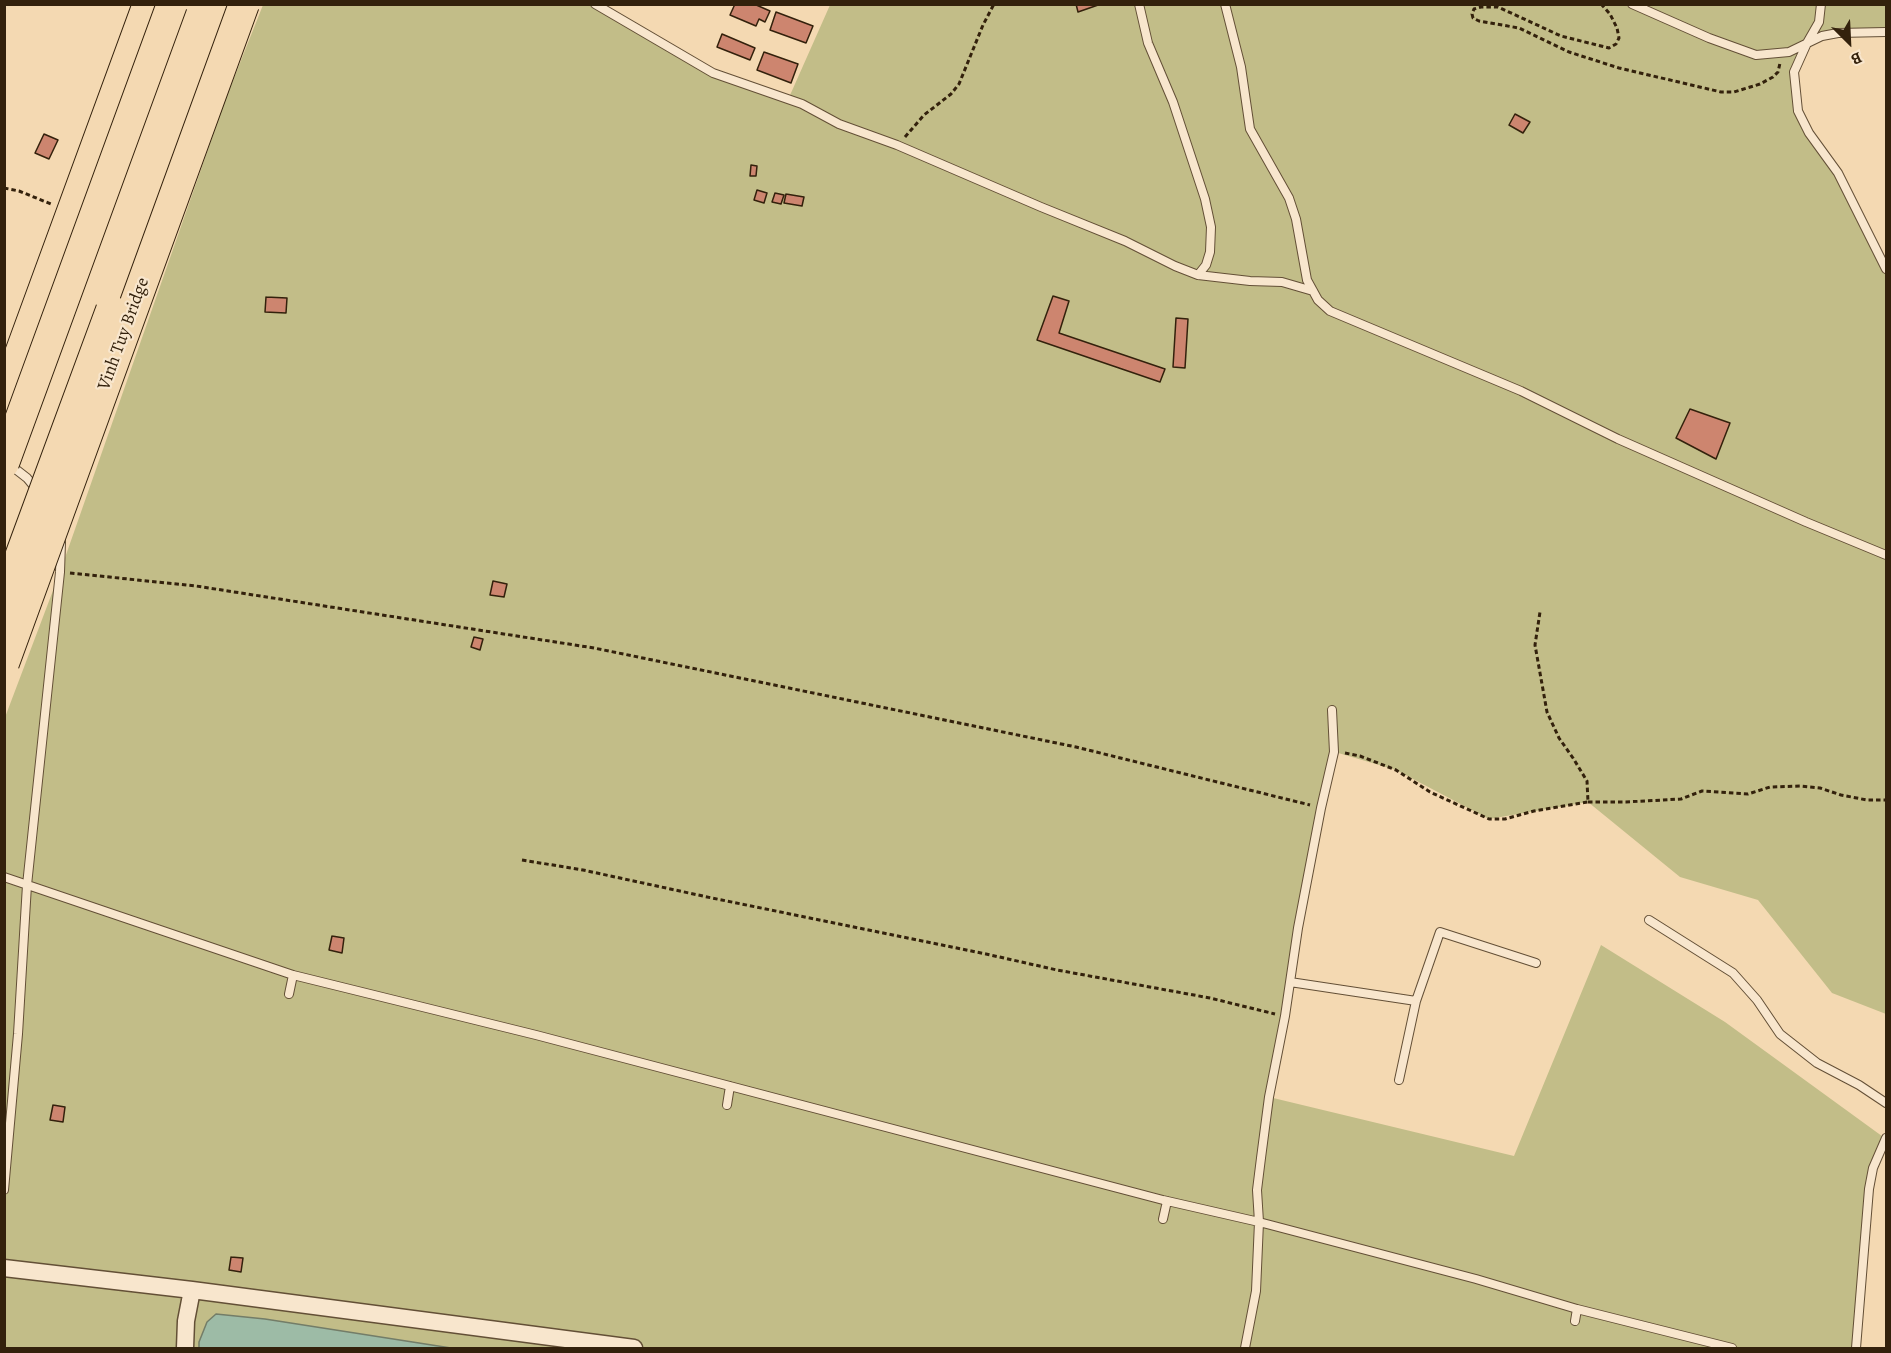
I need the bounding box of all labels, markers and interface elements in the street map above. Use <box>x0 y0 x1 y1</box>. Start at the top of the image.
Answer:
north arrow <box>1819 12 1879 72</box>
text: B <box>1847 46 1865 71</box>
street label: Vinh Tuy Bridge <box>94 275 154 393</box>

